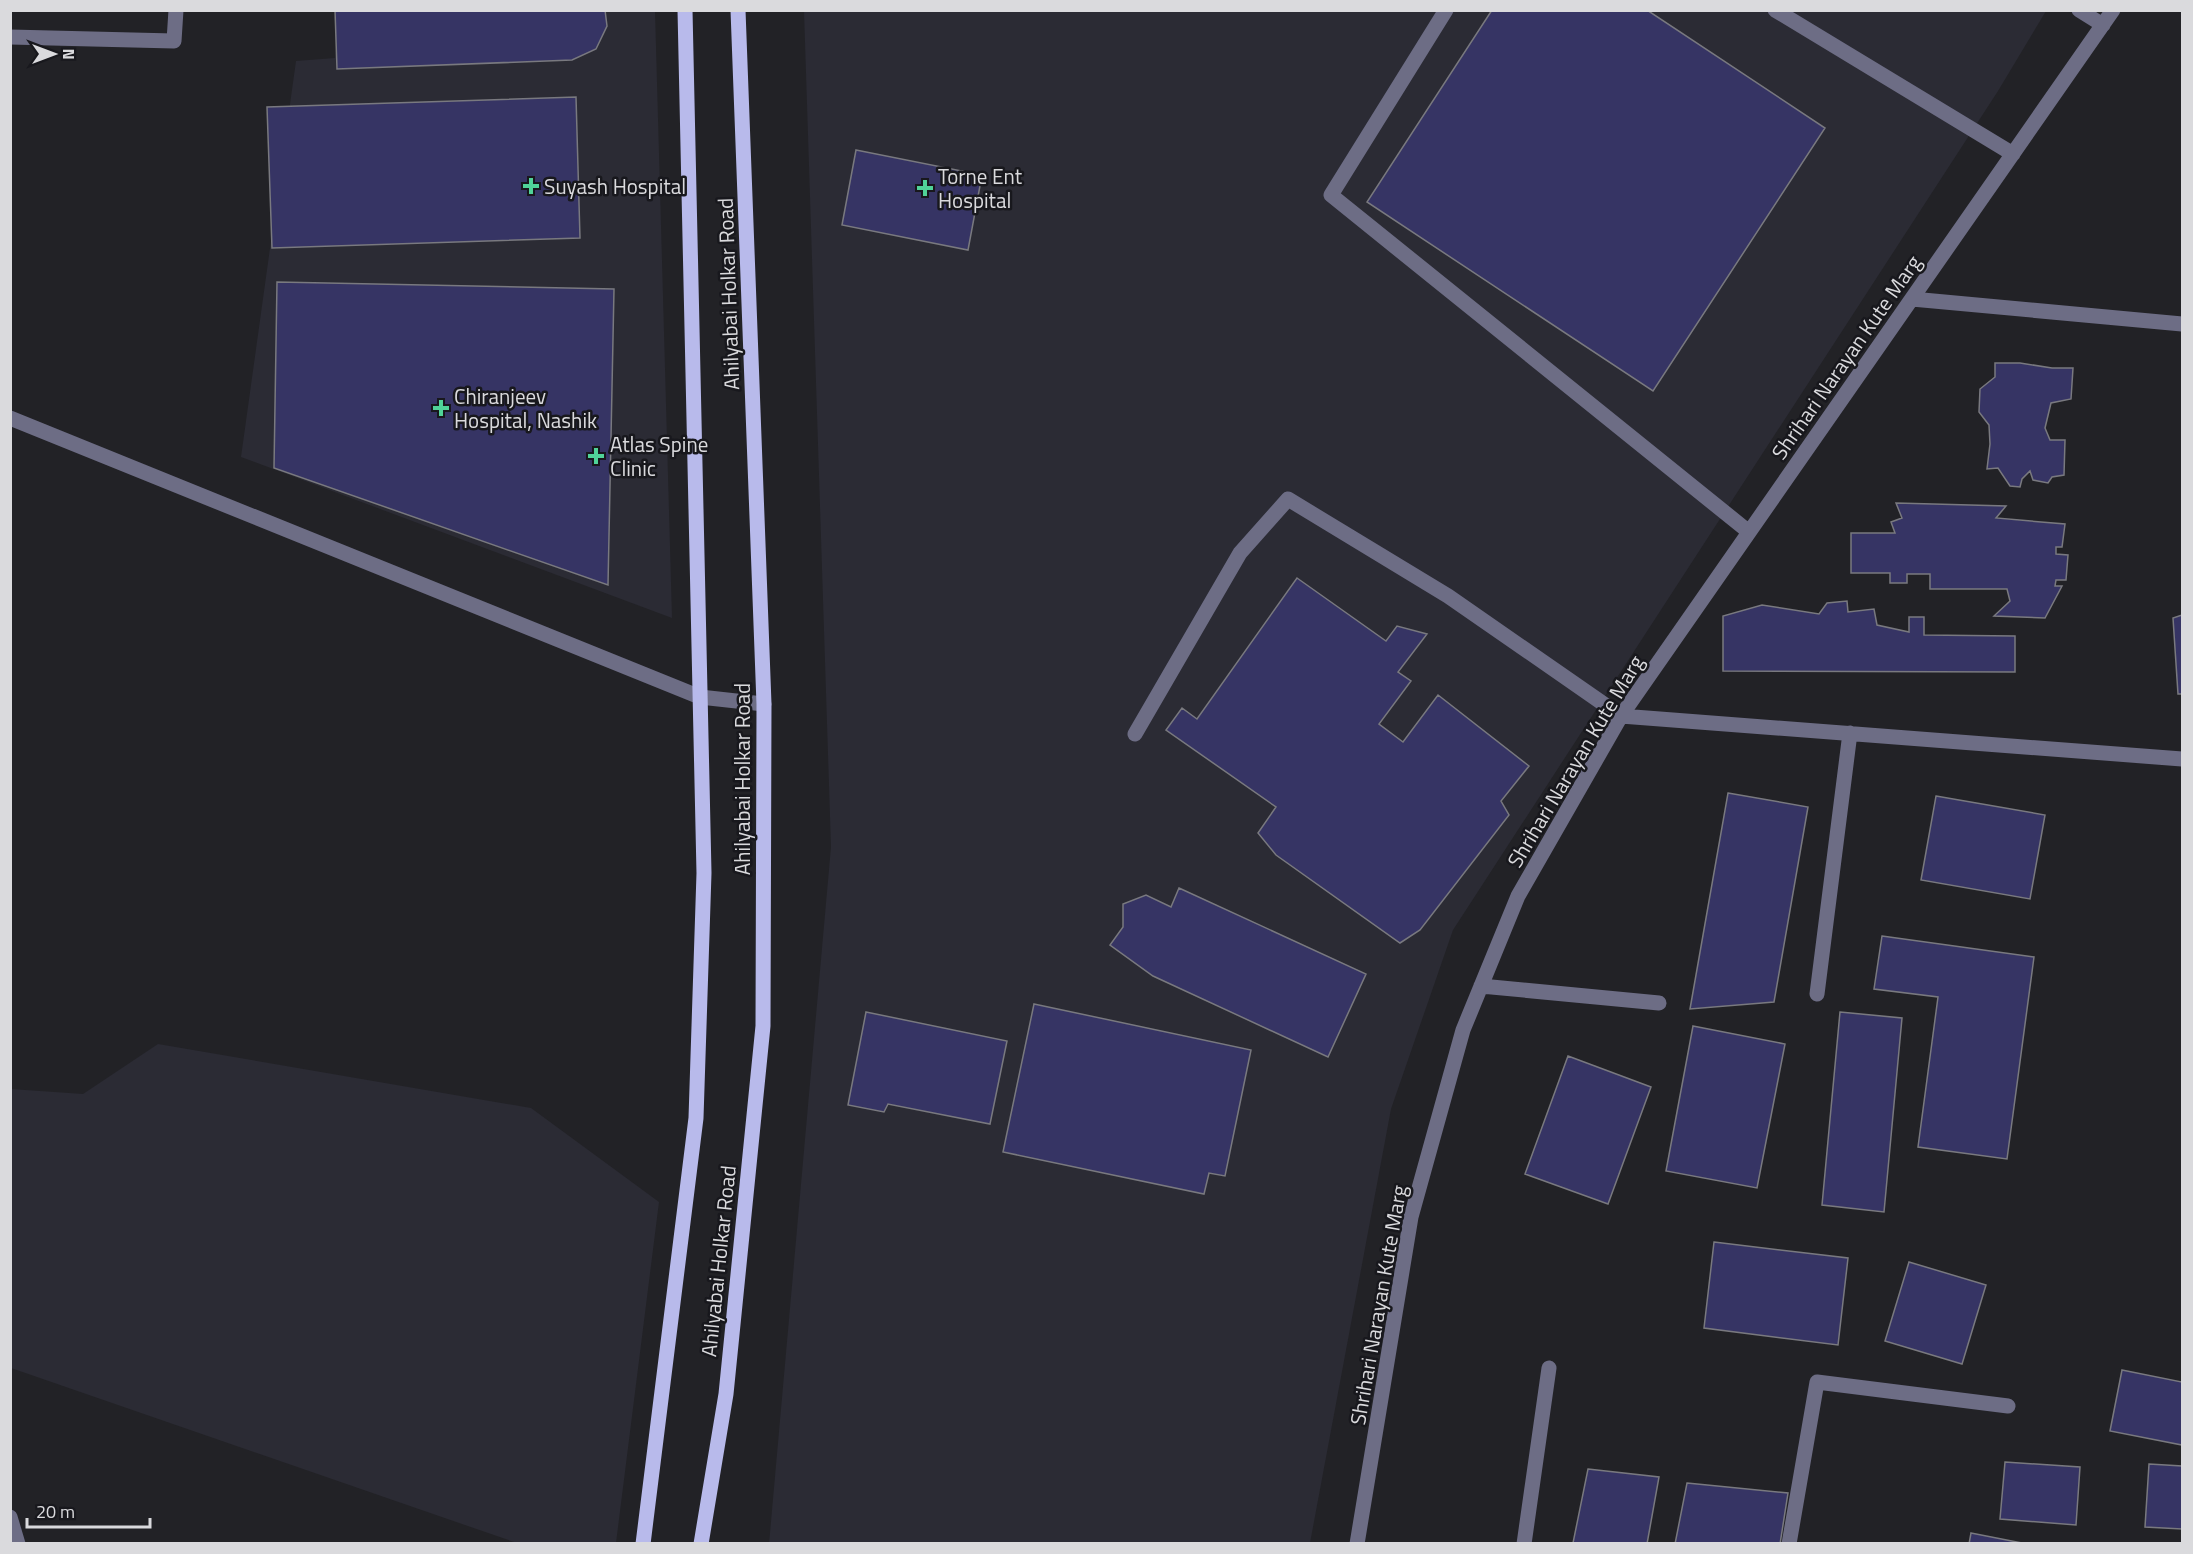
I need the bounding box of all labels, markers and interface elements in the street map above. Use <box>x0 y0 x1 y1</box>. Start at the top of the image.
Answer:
north arrow <box>24 24 84 84</box>
text: N <box>57 48 81 60</box>
place label: Torne Ent Hospital <box>938 160 1023 216</box>
place label: Suyash Hospital <box>544 170 686 202</box>
marker: Suyash Hospital <box>522 177 540 195</box>
marker: Torne Ent Hospital <box>916 179 934 197</box>
street label: Ahilyabai Holkar Road <box>709 197 747 391</box>
street label: Shrihari Narayan Kute Marg <box>1763 248 1929 466</box>
place label: Chiranjeev Hospital, Nashik <box>454 380 597 436</box>
marker: Chiranjeev Hospital, Nashik <box>432 399 450 417</box>
place label: Atlas Spine Clinic <box>610 428 708 484</box>
marker: Atlas Spine Clinic <box>587 447 605 465</box>
street label: Shrihari Narayan Kute Marg <box>1499 648 1651 873</box>
street label: Ahilyabai Holkar Road <box>726 683 758 875</box>
street label: Ahilyabai Holkar Road <box>692 1164 744 1358</box>
street label: Shrihari Narayan Kute Marg <box>1341 1182 1415 1427</box>
scale bar <box>27 1491 150 1529</box>
text: 20 m <box>36 1498 75 1525</box>

